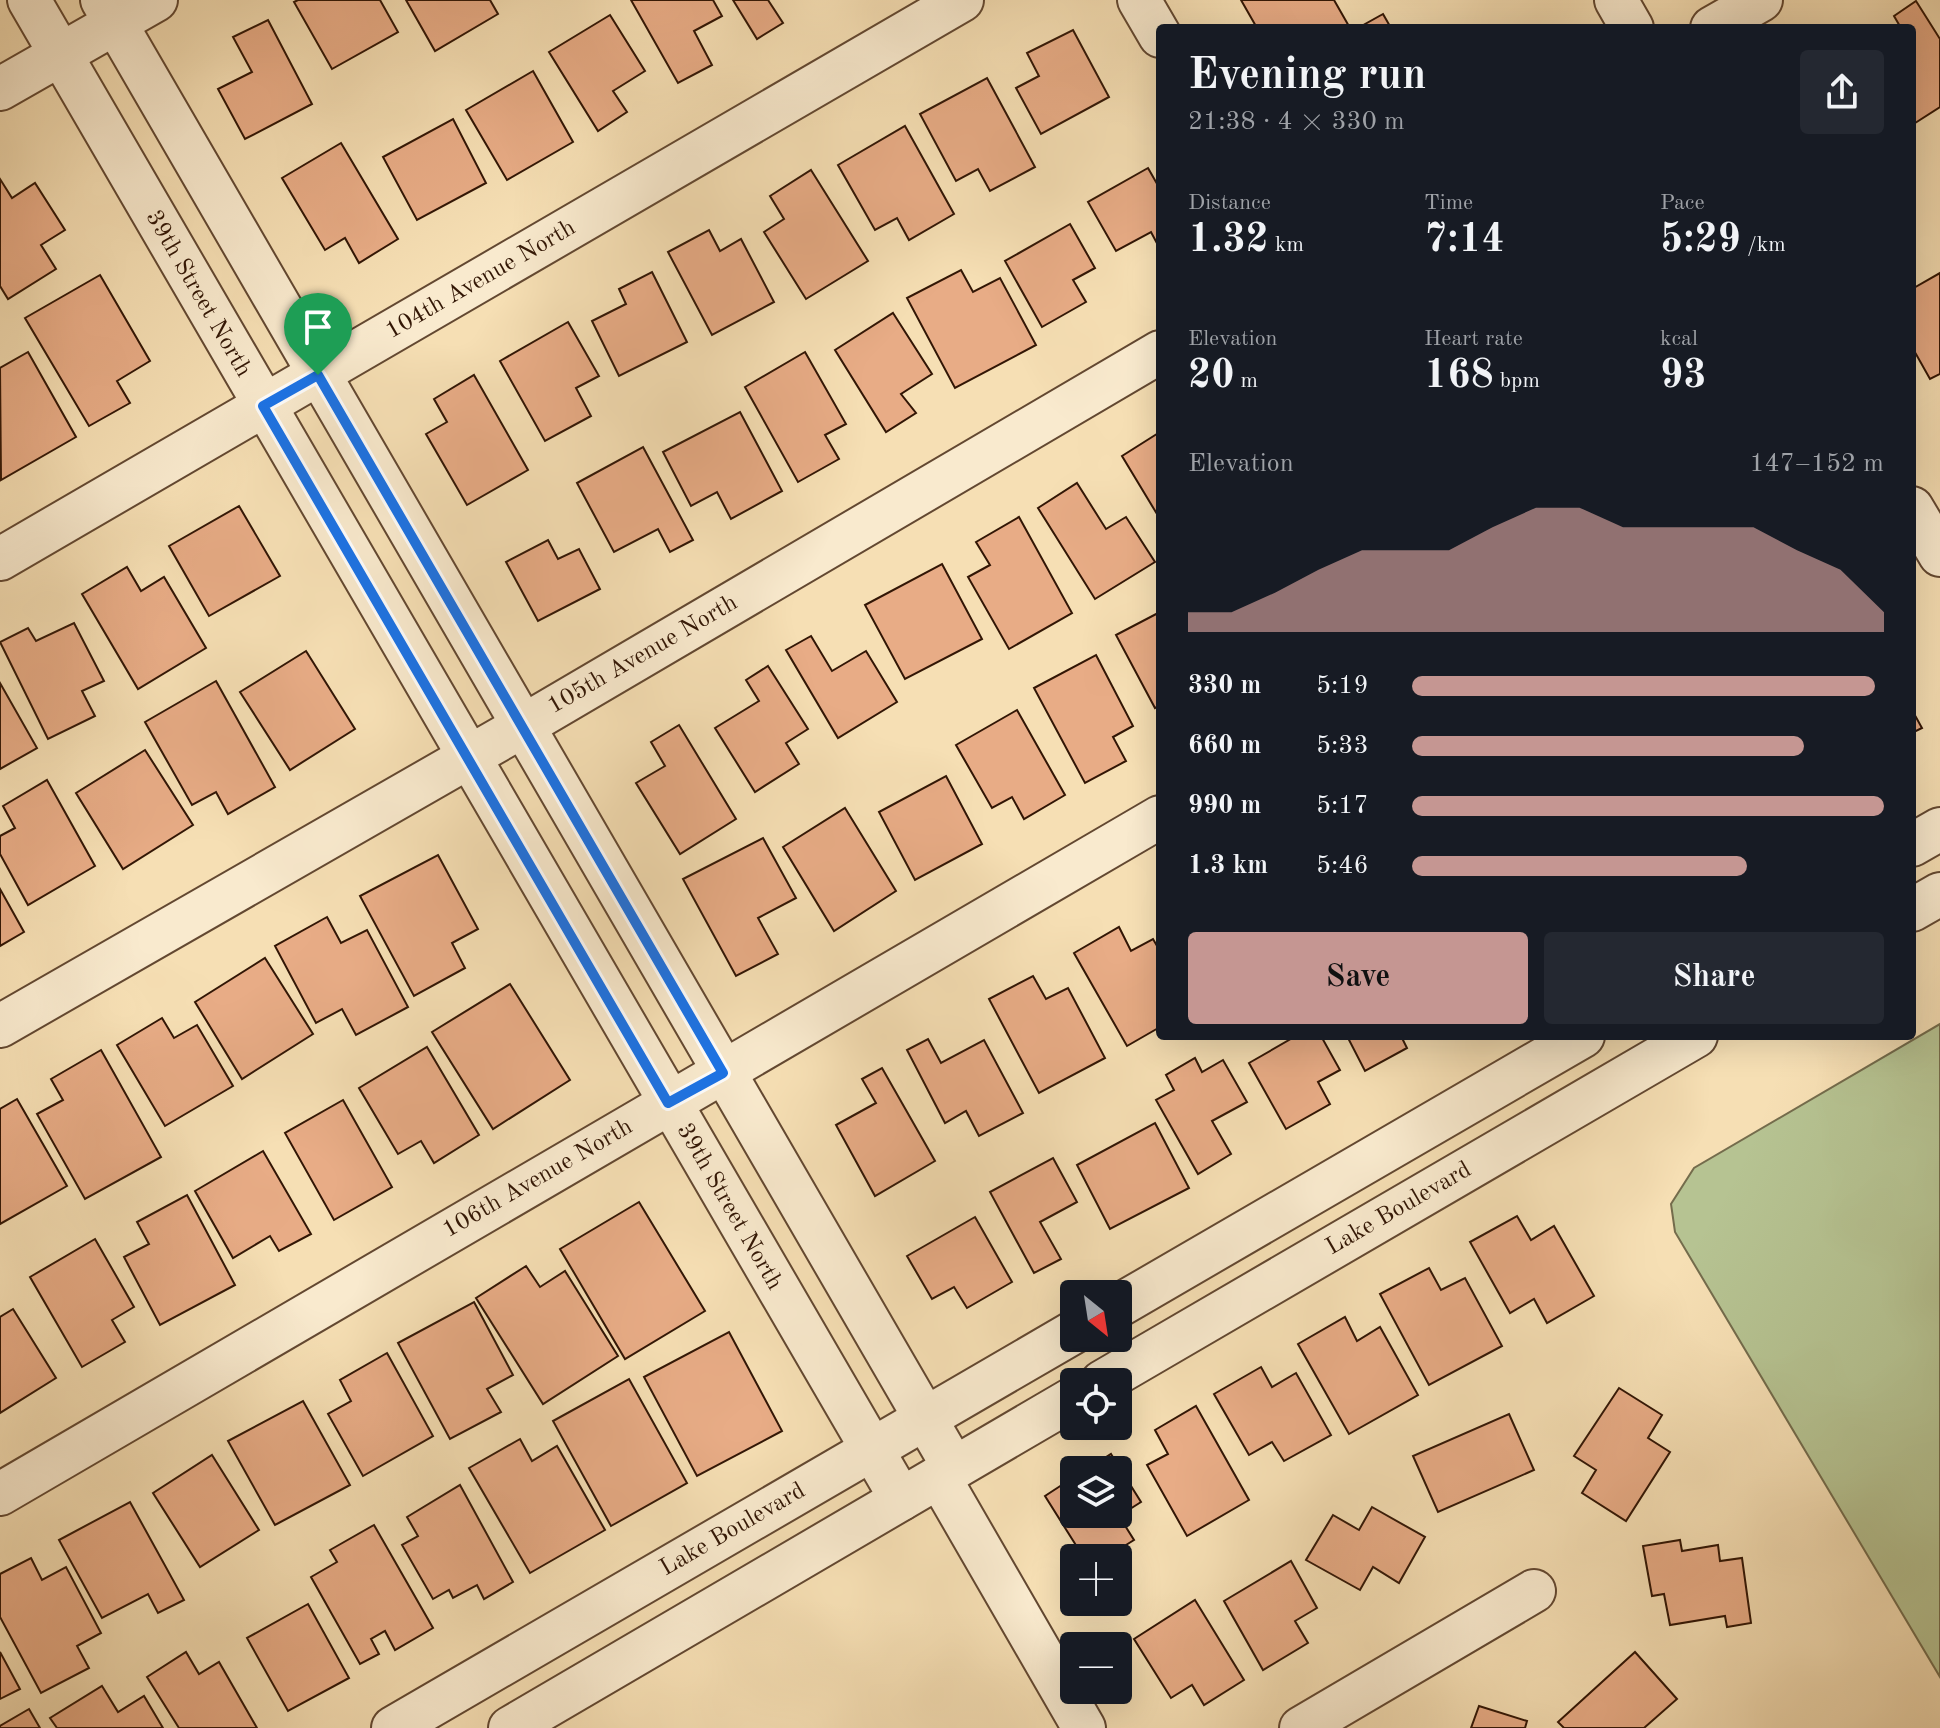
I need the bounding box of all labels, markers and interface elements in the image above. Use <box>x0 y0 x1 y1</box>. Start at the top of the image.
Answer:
button: share <box>1800 50 1884 134</box>
text: Evening run <box>1188 54 1426 98</box>
text: 21:38 · 4 × 330 m <box>1188 109 1405 135</box>
text: Distance <box>1188 192 1271 214</box>
text: Time <box>1424 192 1473 214</box>
text: Pace <box>1660 192 1705 214</box>
street label: 39th Street North <box>141 207 255 381</box>
street label: 104th Avenue North <box>382 216 580 344</box>
text: 1.32 <box>1188 221 1269 261</box>
text: 7:14 <box>1424 221 1505 261</box>
text: 5:29 <box>1660 221 1741 261</box>
text: km <box>1269 234 1304 256</box>
text: /km <box>1741 234 1786 256</box>
pin <box>284 293 352 375</box>
icon: arrive <box>296 305 340 349</box>
text: Elevation <box>1188 328 1278 350</box>
text: Heart rate <box>1424 328 1523 350</box>
text: kcal <box>1660 328 1698 350</box>
text: 20 <box>1188 357 1234 397</box>
text: 168 <box>1424 357 1494 397</box>
text: 93 <box>1660 357 1706 397</box>
text: m <box>1234 370 1258 392</box>
text: bpm <box>1494 370 1540 392</box>
text: Elevation <box>1188 451 1294 477</box>
text: 147–152 m <box>1749 451 1884 477</box>
street label: 105th Avenue North <box>544 591 742 719</box>
text: 330 m <box>1188 673 1261 699</box>
text: 5:19 <box>1316 673 1369 699</box>
text: 660 m <box>1188 733 1261 759</box>
text: 5:33 <box>1316 733 1369 759</box>
text: 990 m <box>1188 793 1261 819</box>
text: 5:17 <box>1316 793 1369 819</box>
text: 1.3 km <box>1188 853 1268 879</box>
text: 5:46 <box>1316 853 1369 879</box>
button: Save <box>1188 932 1528 1024</box>
button: Share <box>1544 932 1884 1024</box>
street label: 106th Avenue North <box>439 1115 637 1243</box>
street label: 39th Street North <box>672 1120 786 1294</box>
street label: Lake Boulevard <box>1322 1158 1476 1260</box>
north arrow <box>1060 1280 1132 1352</box>
map controls <box>1060 1280 1132 1704</box>
button: locate <box>1060 1368 1132 1440</box>
button: layers <box>1060 1456 1132 1528</box>
street label: Lake Boulevard <box>656 1479 810 1581</box>
button: + <box>1060 1544 1132 1616</box>
button: − <box>1060 1632 1132 1704</box>

